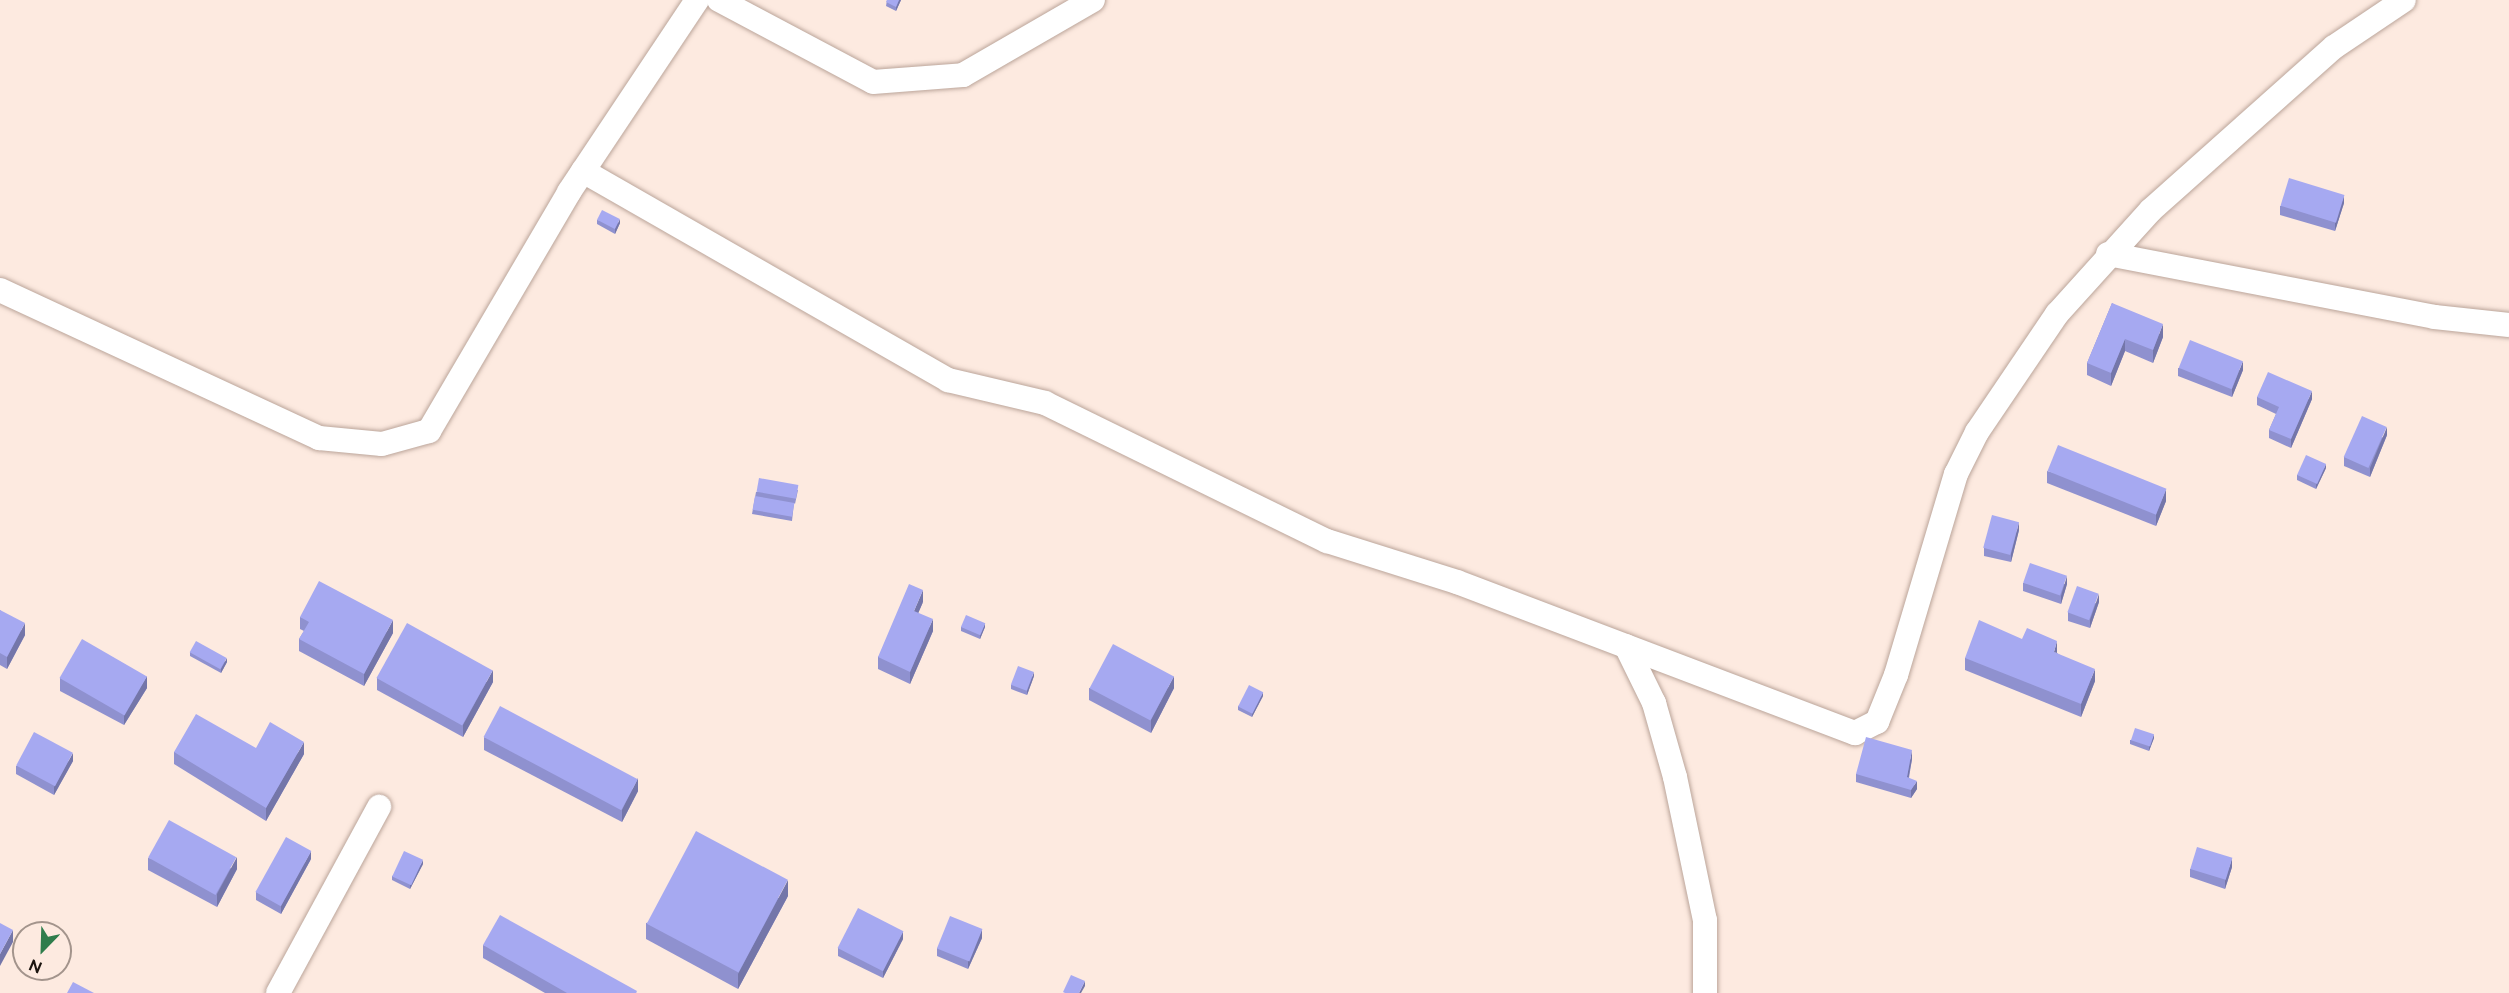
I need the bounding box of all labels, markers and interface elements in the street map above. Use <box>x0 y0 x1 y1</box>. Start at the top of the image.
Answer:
north arrow <box>12 921 72 981</box>
text: N <box>26 955 45 977</box>

